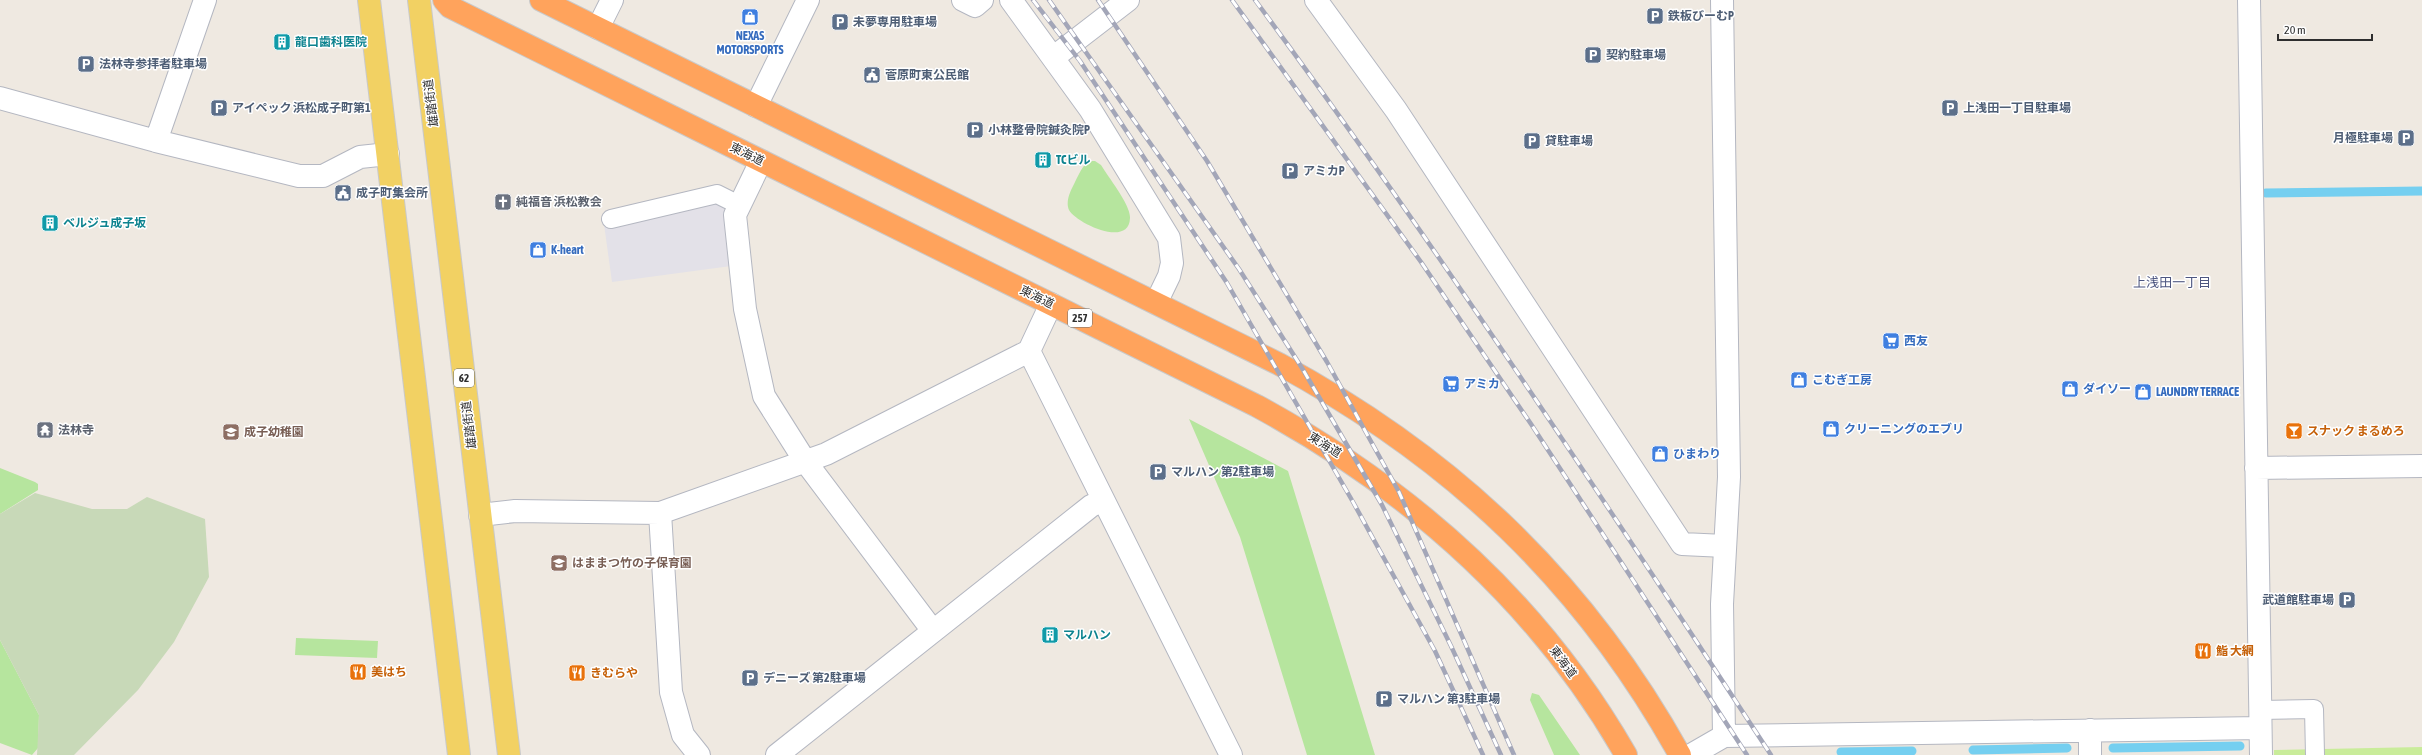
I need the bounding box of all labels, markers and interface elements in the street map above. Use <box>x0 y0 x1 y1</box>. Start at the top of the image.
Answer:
parking icon: 鉄板びーむP <box>1645 6 1665 26</box>
shop icon: NEXAS MOTORSPORTS <box>740 7 760 27</box>
place label: 鉄板びーむP <box>1667 9 1734 23</box>
parking icon: 未夢専用駐車場 <box>830 12 850 32</box>
place label: 未夢専用駐車場 <box>853 15 937 29</box>
scale bar <box>2278 16 2372 42</box>
text: 20 m <box>2284 23 2306 37</box>
place label: NEXAS MOTORSPORTS <box>716 29 784 57</box>
building icon: 龍口歯科医院 <box>272 32 292 52</box>
place label: 龍口歯科医院 <box>295 35 367 49</box>
parking icon: 契約駐車場 <box>1583 45 1603 65</box>
place label: 契約駐車場 <box>1606 48 1666 62</box>
parking icon: 法林寺参拝者駐車場 <box>76 54 96 74</box>
place label: 法林寺参拝者駐車場 <box>99 57 207 71</box>
public building icon: 菅原町東公民館 <box>862 65 882 85</box>
place label: 菅原町東公民館 <box>885 68 969 82</box>
street label: 雄踏街道 <box>421 78 441 128</box>
parking icon: アイペック 浜松成子町第1 <box>209 98 229 118</box>
parking icon: 上浅田一丁目駐車場 <box>1940 98 1960 118</box>
place label: アイペック 浜松成子町第1 <box>232 101 371 115</box>
place label: 上浅田一丁目駐車場 <box>1963 101 2071 115</box>
parking icon: 小林整骨院鍼灸院P <box>965 120 985 140</box>
place label: 小林整骨院鍼灸院P <box>988 123 1090 137</box>
parking icon: 月極駐車場 <box>2396 128 2416 148</box>
parking icon: 貸駐車場 <box>1522 131 1542 151</box>
place label: 月極駐車場 <box>2333 131 2393 145</box>
place label: 貸駐車場 <box>1545 134 1593 148</box>
street label: 東海道 <box>728 140 766 168</box>
building icon: TCビル <box>1033 150 1053 170</box>
place label: TCビル <box>1056 153 1090 167</box>
parking icon: アミカP <box>1280 161 1300 181</box>
place label: アミカP <box>1303 164 1345 178</box>
public building icon: 成子町集会所 <box>333 183 353 203</box>
place label: 成子町集会所 <box>356 186 428 200</box>
church icon: 純福音 浜松教会 <box>493 192 513 212</box>
place label: 純福音 浜松教会 <box>516 195 602 209</box>
building icon: ベルジュ成子坂 <box>40 213 60 233</box>
place label: ベルジュ成子坂 <box>63 216 146 230</box>
shop icon: K-heart <box>528 240 548 260</box>
place label: K-heart <box>551 243 584 257</box>
district label: 上浅田一丁目 <box>2133 275 2211 290</box>
street label: 東海道 <box>1018 283 1056 311</box>
road number: 257 <box>1068 309 1092 327</box>
supermarket icon: 西友 <box>1881 331 1901 351</box>
place label: 西友 <box>1904 334 1928 348</box>
road number: 62 <box>454 369 474 387</box>
shop icon: こむぎ工房 <box>1789 370 1809 390</box>
place label: こむぎ工房 <box>1812 373 1872 387</box>
supermarket icon: アミカ <box>1441 374 1461 394</box>
place label: アミカ <box>1464 377 1500 391</box>
shop icon: ダイソー <box>2060 379 2080 399</box>
place label: ダイソー <box>2083 382 2131 396</box>
shop icon: LAUNDRY TERRACE <box>2133 382 2153 402</box>
place label: LAUNDRY TERRACE <box>2156 385 2239 399</box>
street label: 雄踏街道 <box>459 400 479 450</box>
shop icon: クリーニングのエブリ <box>1821 419 1841 439</box>
temple icon: 法林寺 <box>35 420 55 440</box>
bar icon: スナック まるめろ <box>2284 421 2304 441</box>
school or university icon: 成子幼稚園 <box>221 422 241 442</box>
place label: クリーニングのエブリ <box>1844 422 1964 436</box>
place label: 法林寺 <box>58 423 94 437</box>
place label: スナック まるめろ <box>2307 424 2405 438</box>
place label: 成子幼稚園 <box>244 425 304 439</box>
street label: 東海道 <box>1306 430 1344 460</box>
shop icon: ひまわり <box>1650 444 1670 464</box>
place label: ひまわり <box>1673 447 1721 461</box>
parking icon: マルハン 第2駐車場 <box>1148 462 1168 482</box>
place label: マルハン 第2駐車場 <box>1171 465 1274 479</box>
school or university icon: はままつ竹の子保育園 <box>549 553 569 573</box>
place label: はままつ竹の子保育園 <box>572 556 692 570</box>
parking icon: 武道館駐車場 <box>2337 590 2357 610</box>
place label: 武道館駐車場 <box>2262 593 2334 607</box>
building icon: マルハン <box>1040 625 1060 645</box>
place label: マルハン <box>1063 628 1111 642</box>
restaurant icon: 鮨 大網 <box>2193 641 2213 661</box>
street label: 東海道 <box>1547 643 1579 681</box>
place label: 鮨 大網 <box>2216 644 2254 658</box>
restaurant icon: 美はち <box>348 662 368 682</box>
restaurant icon: きむらや <box>567 663 587 683</box>
place label: 美はち <box>371 665 407 679</box>
place label: きむらや <box>590 666 638 680</box>
parking icon: デニーズ 第2駐車場 <box>740 668 760 688</box>
place label: デニーズ 第2駐車場 <box>763 671 866 685</box>
parking icon: マルハン 第3駐車場 <box>1374 689 1394 709</box>
place label: マルハン 第3駐車場 <box>1397 692 1500 706</box>

